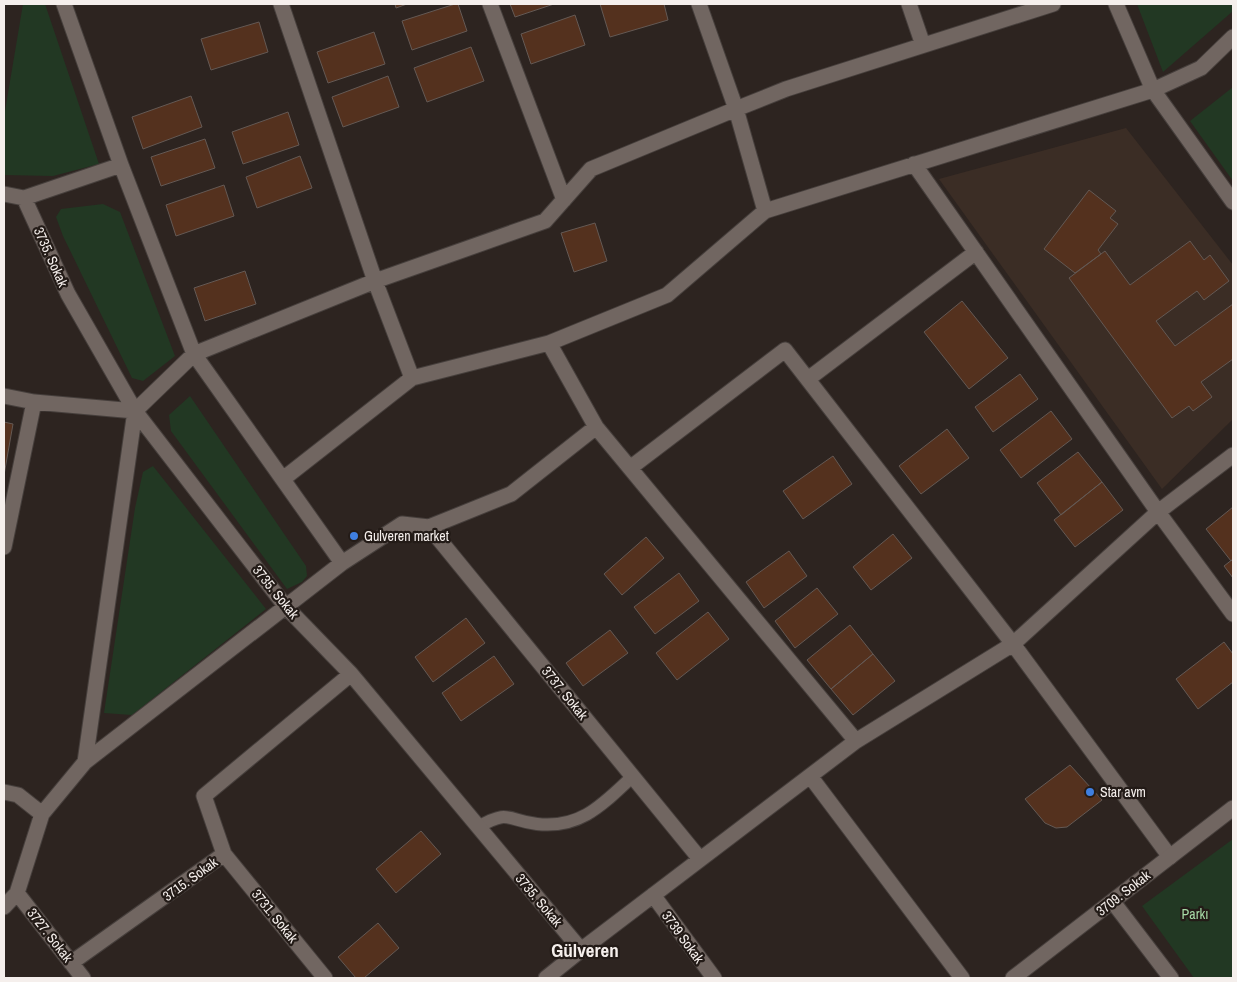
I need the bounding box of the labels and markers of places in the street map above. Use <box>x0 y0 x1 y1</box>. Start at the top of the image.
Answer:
place label: Gulveren market <box>364 527 449 545</box>
marker: Gulveren market <box>348 530 360 542</box>
place label: Star avm <box>1100 783 1146 801</box>
marker: Star avm <box>1084 786 1096 798</box>

